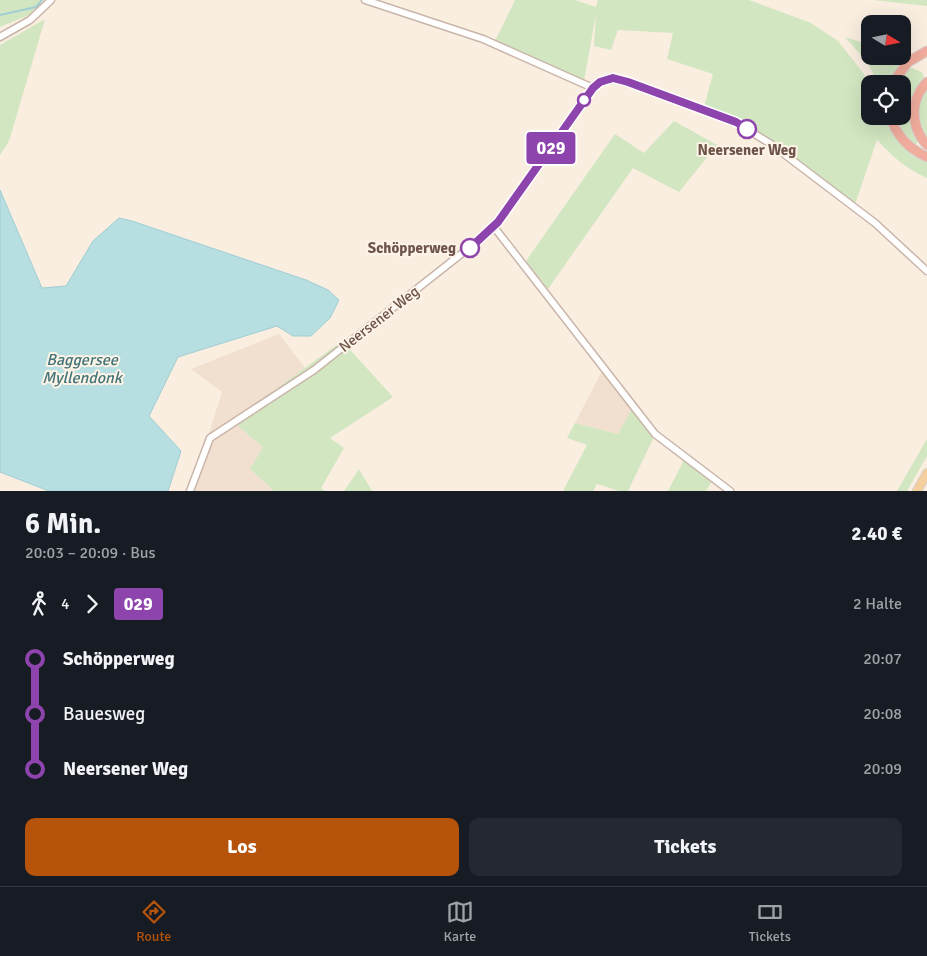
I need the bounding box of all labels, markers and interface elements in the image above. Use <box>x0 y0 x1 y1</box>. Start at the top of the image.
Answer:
north arrow <box>861 15 911 65</box>
map controls <box>861 15 911 125</box>
button: locate <box>861 75 911 125</box>
unlabelled marker <box>577 93 591 107</box>
marker: Neersener Weg <box>737 119 757 139</box>
line badge: 029 <box>522 132 580 164</box>
text: 029 <box>536 137 566 159</box>
place label: Neersener Weg <box>698 141 796 159</box>
marker: Schöpperweg <box>460 238 480 258</box>
place label: Schöpperweg <box>368 239 456 257</box>
street label: Neersener Weg <box>335 282 423 356</box>
water label: Baggersee Myllendonk <box>42 350 124 388</box>
text: 6 Min. <box>25 507 101 541</box>
text: 2.40 € <box>851 522 902 546</box>
text: 20:03 – 20:09 · Bus <box>25 543 156 563</box>
icon: walk <box>25 590 53 618</box>
icon: forward <box>78 590 106 618</box>
text: 029 <box>124 593 153 615</box>
text: 4 <box>61 594 70 614</box>
text: 2 Halte <box>853 594 902 614</box>
text: Schöpperweg <box>63 647 175 671</box>
text: 20:07 <box>863 649 902 669</box>
text: Bauesweg <box>63 702 145 726</box>
text: 20:08 <box>863 704 902 724</box>
text: Neersener Weg <box>63 757 188 781</box>
text: 20:09 <box>863 759 902 779</box>
button: Los <box>25 818 459 876</box>
button: Tickets <box>469 818 902 876</box>
tab: Route <box>136 898 171 945</box>
tab: Karte <box>444 898 476 945</box>
tab: Tickets <box>749 898 791 945</box>

